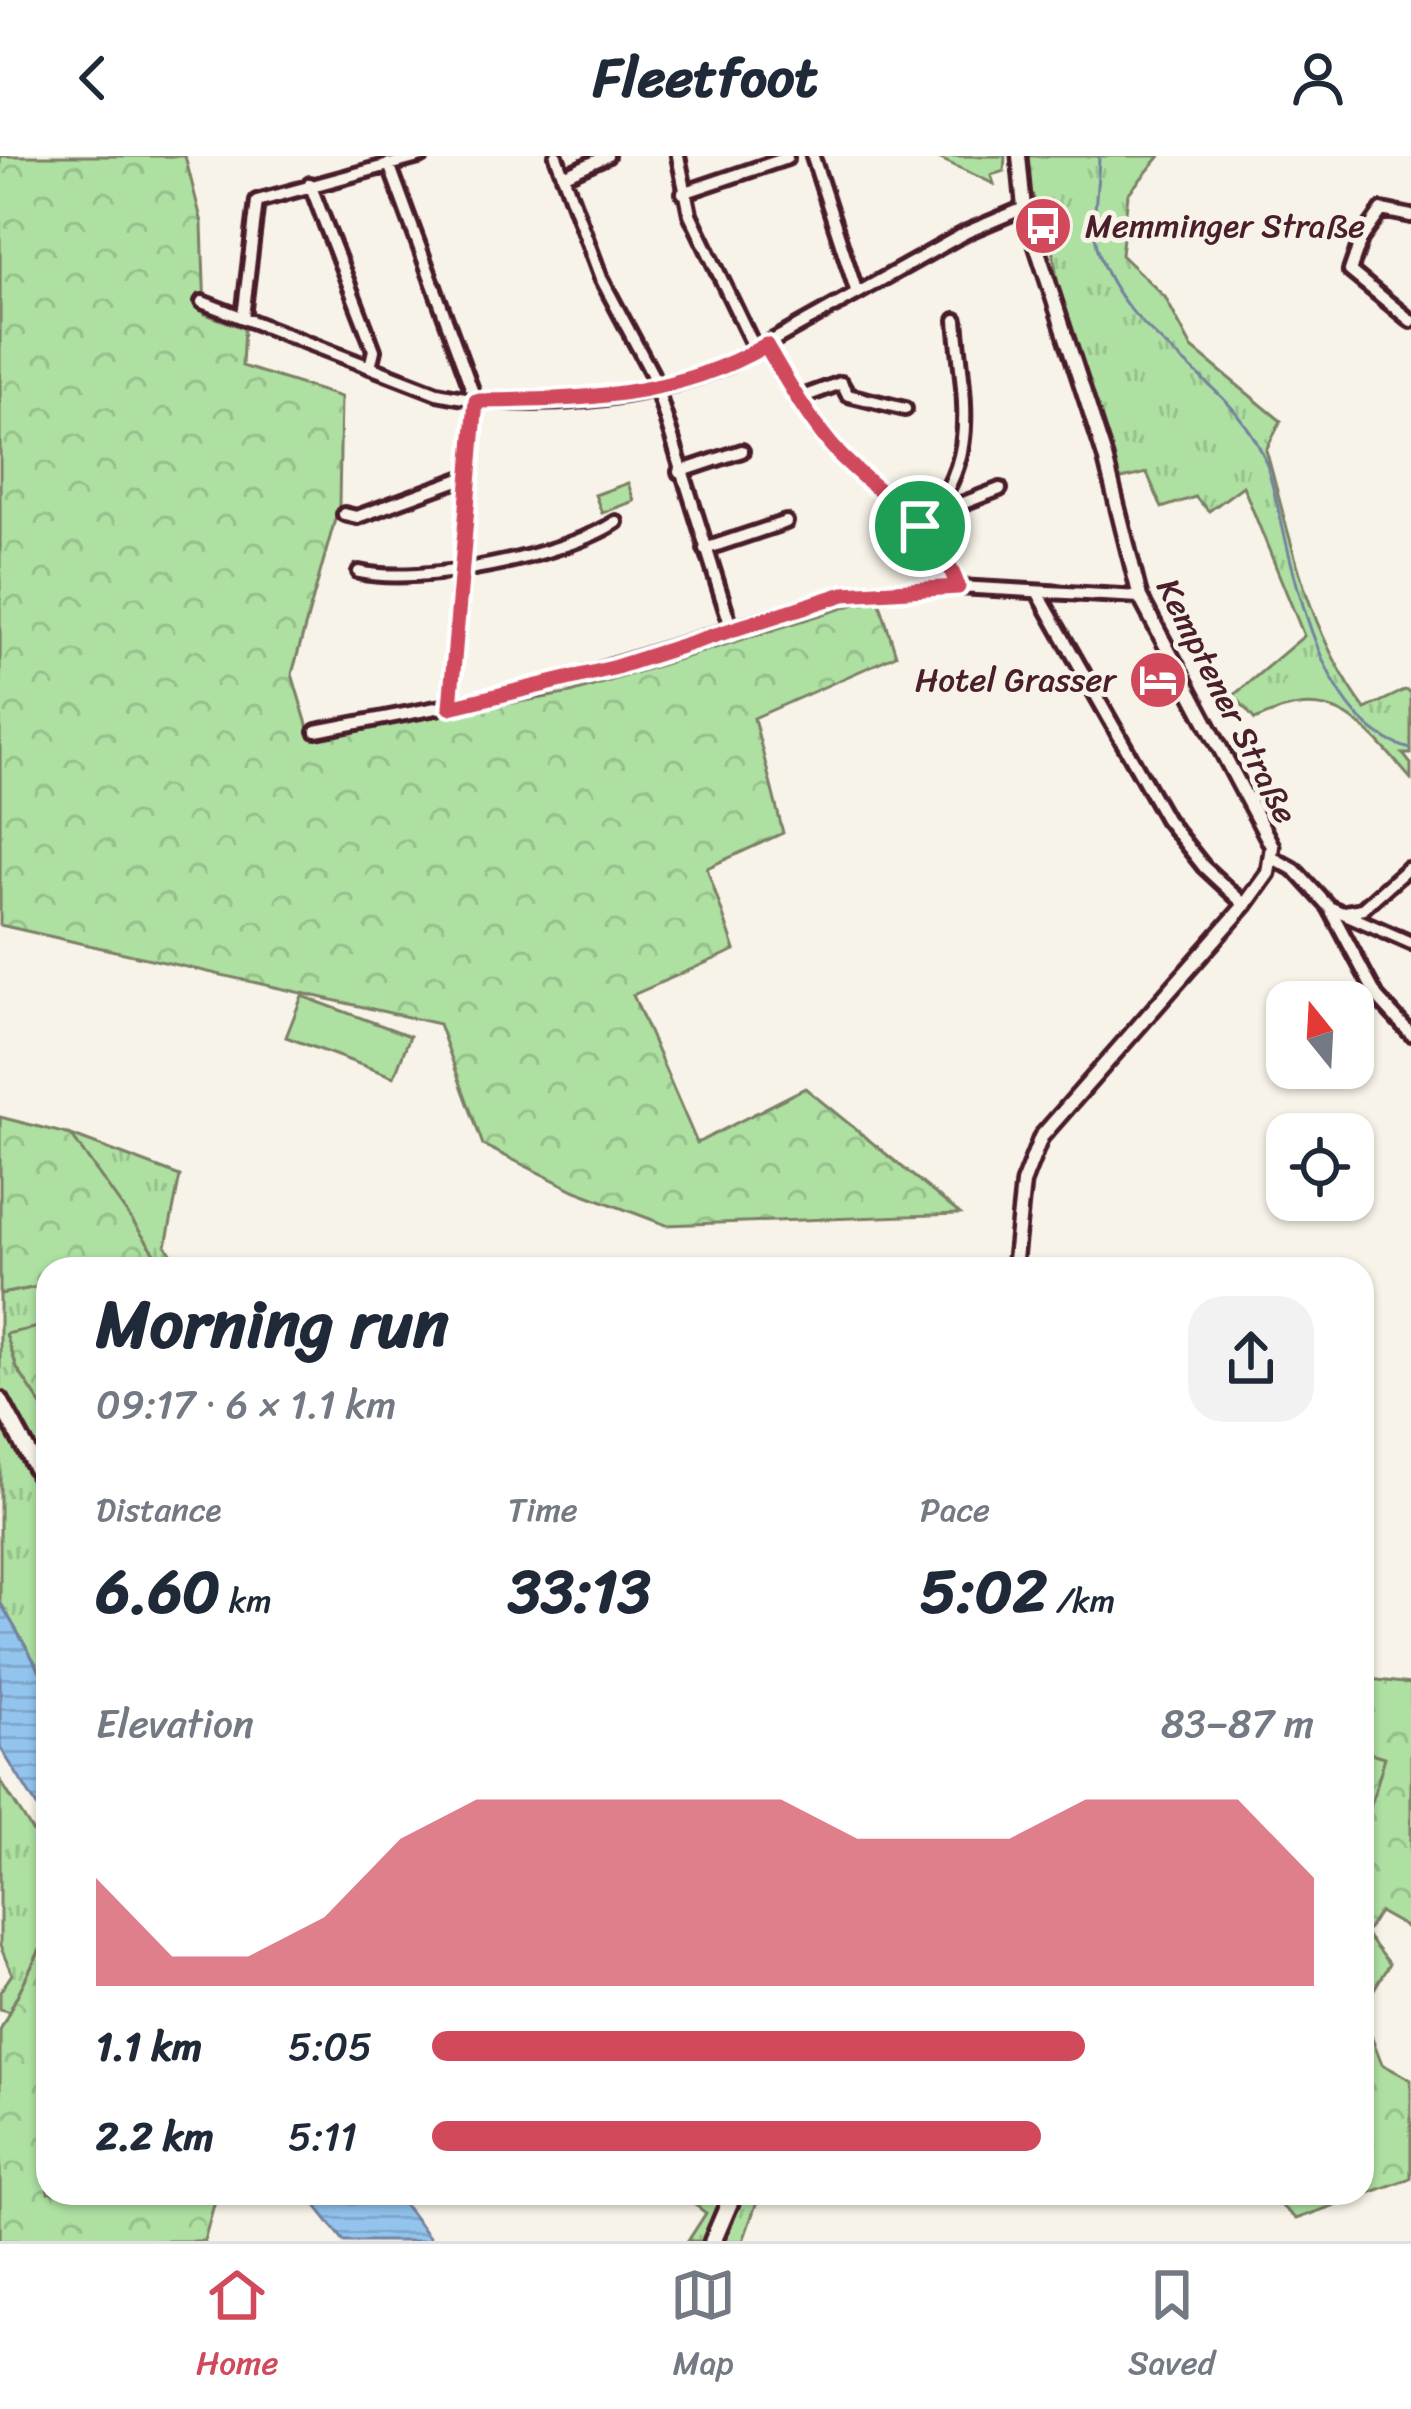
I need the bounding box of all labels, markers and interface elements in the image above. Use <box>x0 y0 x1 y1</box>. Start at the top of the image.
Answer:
text: Fleetfoot <box>593 30 818 126</box>
icon: back <box>60 45 126 111</box>
icon: person <box>1285 45 1351 111</box>
bus stop icon: Memminger Straße <box>1012 195 1074 257</box>
place label: Memminger Straße <box>1085 197 1365 255</box>
pin <box>869 475 971 577</box>
icon: arrive <box>887 493 953 559</box>
street label: Kemptener Straße <box>1140 568 1314 834</box>
hotel icon: Hotel Grasser <box>1127 649 1189 711</box>
place label: Hotel Grasser <box>915 651 1117 709</box>
north arrow <box>1266 981 1374 1089</box>
map controls <box>1266 981 1374 1221</box>
button: locate <box>1266 1113 1374 1221</box>
text: Morning run <box>96 1266 449 1383</box>
button: share <box>1188 1296 1314 1422</box>
text: 09:17 · 6 × 1.1 km <box>96 1370 396 1439</box>
text: Distance <box>96 1481 221 1539</box>
text: Time <box>508 1481 578 1539</box>
text: Pace <box>920 1481 990 1539</box>
text: 6.60 <box>96 1539 220 1645</box>
text: 33:13 <box>508 1539 651 1645</box>
text: 5:02 <box>920 1539 1047 1645</box>
text: km <box>220 1572 272 1630</box>
text: /km <box>1047 1572 1115 1630</box>
text: Elevation <box>96 1689 254 1758</box>
text: 83–87 m <box>1161 1689 1314 1758</box>
text: 1.1 km <box>96 2012 202 2081</box>
text: 5:05 <box>288 2012 372 2081</box>
text: 2.2 km <box>96 2102 214 2171</box>
text: 5:11 <box>288 2102 357 2171</box>
tab: Home <box>196 2262 278 2392</box>
tab: Map <box>670 2262 736 2392</box>
tab: Saved <box>1128 2262 1215 2392</box>

